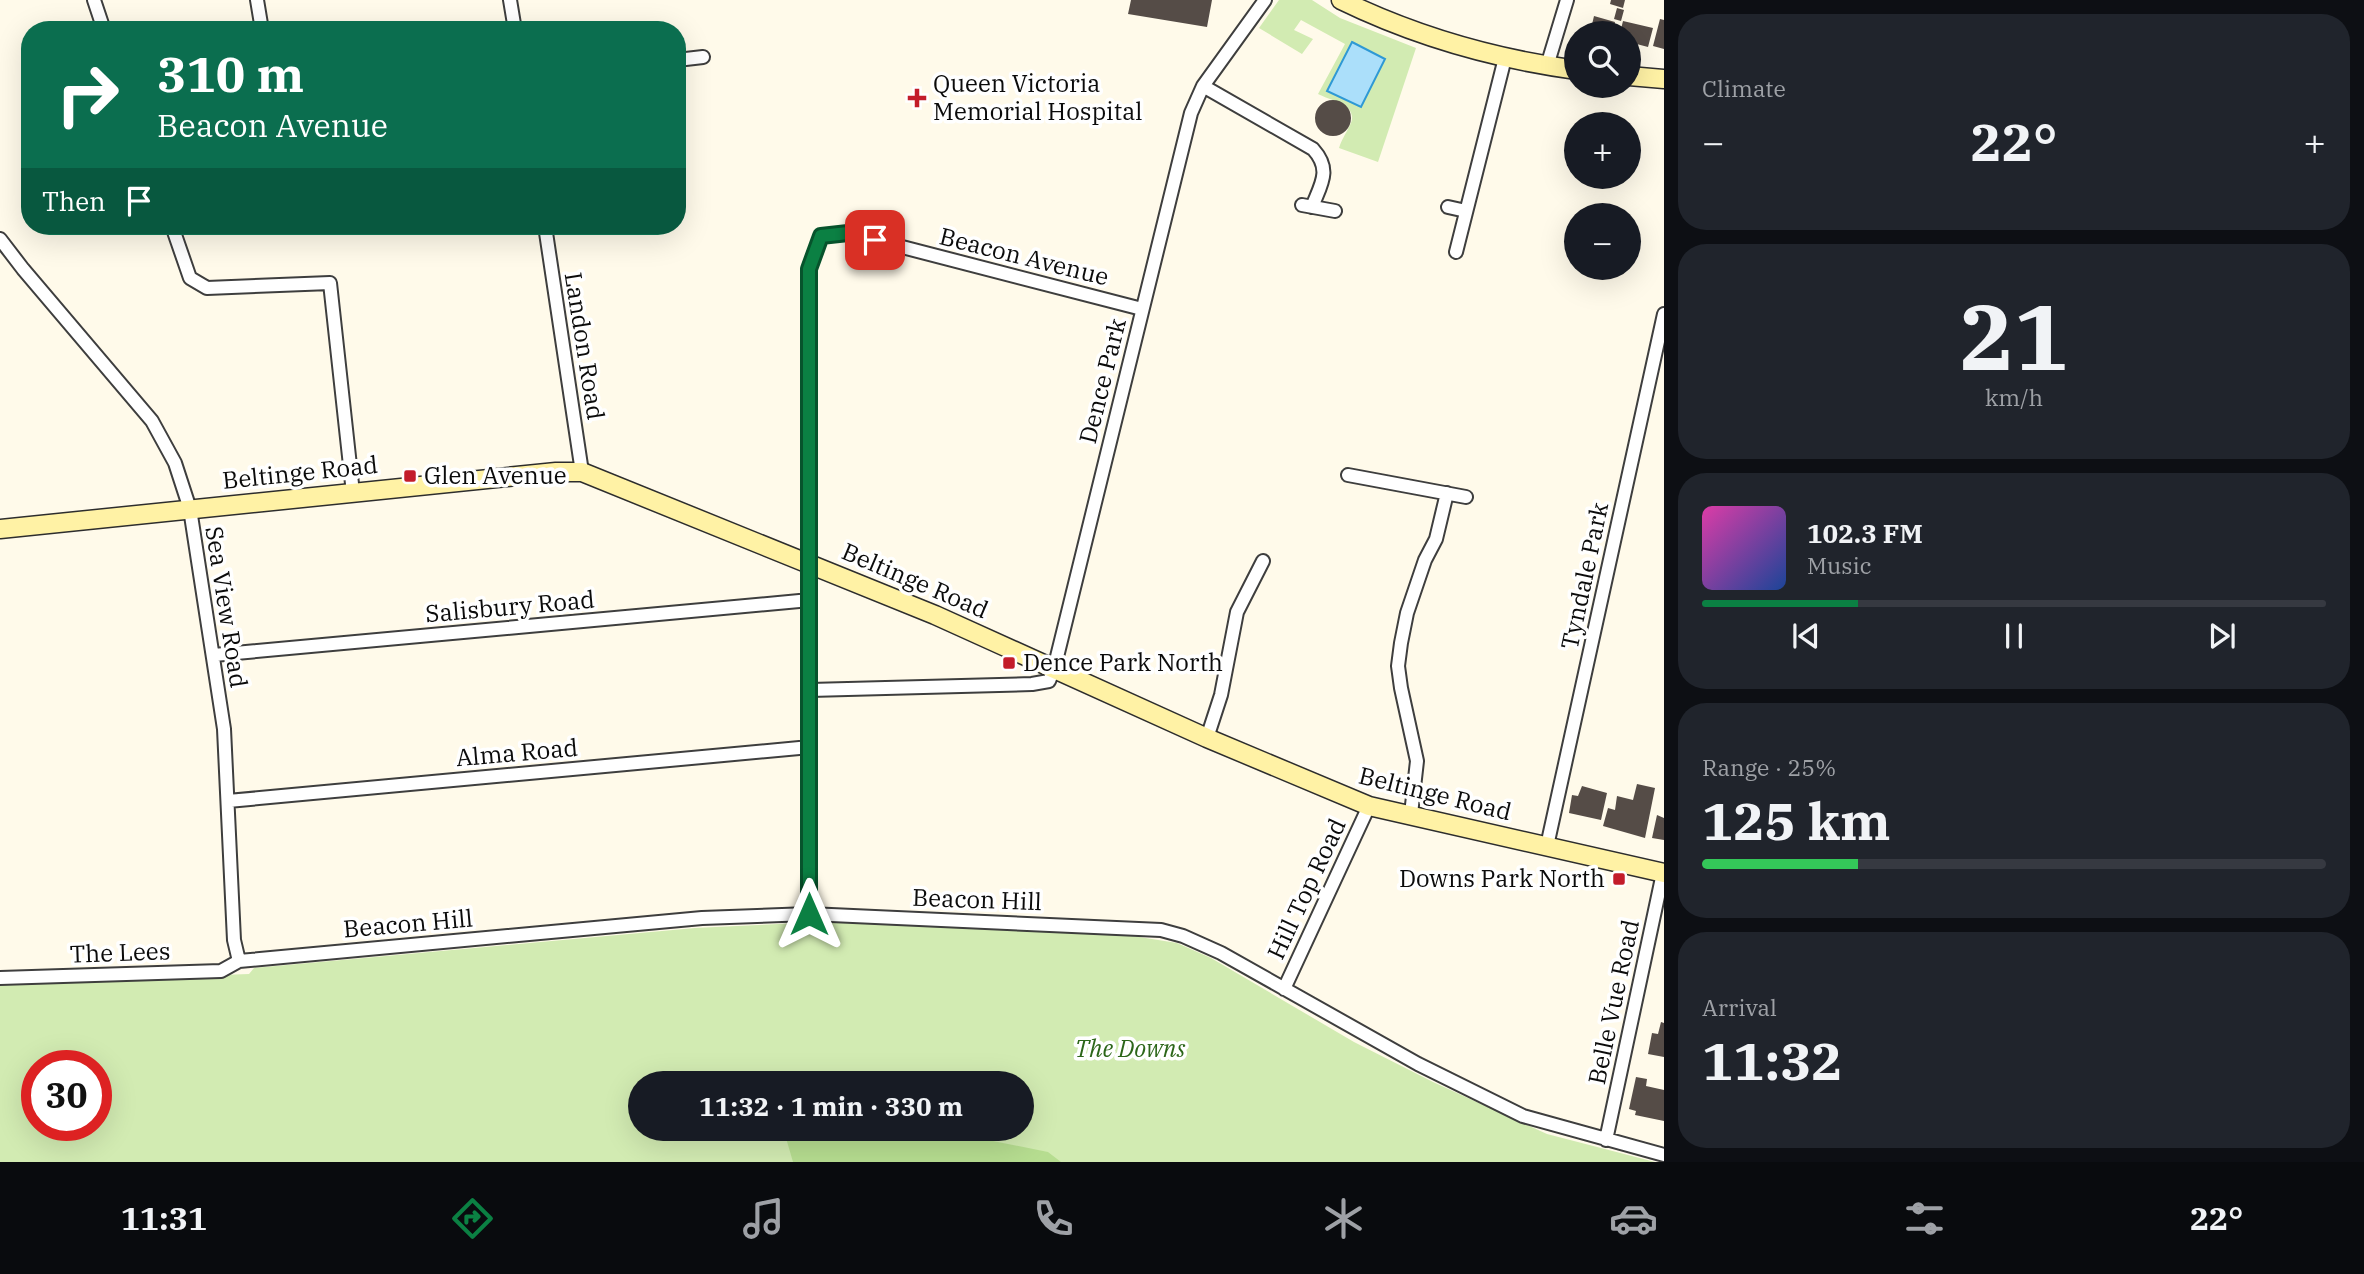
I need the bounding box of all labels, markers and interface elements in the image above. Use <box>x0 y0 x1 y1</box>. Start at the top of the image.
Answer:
map controls <box>1564 21 1641 280</box>
button: search <box>1564 21 1641 98</box>
text: 310 m <box>157 42 304 105</box>
icon: right <box>42 49 133 140</box>
place label: Queen Victoria Memorial Hospital <box>933 67 1142 127</box>
text: Climate <box>1702 73 1786 103</box>
marker: Queen Victoria Memorial Hospital <box>907 88 927 108</box>
text: Beacon Avenue <box>157 104 388 146</box>
text: 22° <box>1971 108 2057 175</box>
button: + <box>1564 112 1641 189</box>
text: − <box>1702 117 1725 166</box>
text: + <box>2303 117 2326 166</box>
icon: arrive <box>120 182 158 220</box>
text: Then <box>42 184 106 218</box>
button: − <box>1564 203 1641 280</box>
pin <box>845 210 905 270</box>
street label: Beacon Avenue <box>936 220 1112 293</box>
icon: arrive <box>856 221 894 259</box>
street label: Landon Road <box>558 270 612 422</box>
text: 21 <box>1959 277 2069 395</box>
street label: Dence Park <box>1071 315 1133 447</box>
text: km/h <box>1985 382 2043 412</box>
street label: Beltinge Road <box>221 448 379 496</box>
place label: Glen Avenue <box>424 459 567 491</box>
marker: Glen Avenue <box>402 468 418 484</box>
street label: Tyndale Park <box>1553 499 1615 652</box>
text: 102.3 FM <box>1807 516 1923 550</box>
street label: Sea View Road <box>198 524 256 690</box>
street label: Beltinge Road <box>837 535 993 625</box>
text: Music <box>1807 550 1872 580</box>
street label: Salisbury Road <box>424 583 596 629</box>
icon: previous <box>1787 617 1825 655</box>
icon: pause <box>1995 617 2033 655</box>
icon: next <box>2203 617 2241 655</box>
place label: Dence Park North <box>1023 646 1223 678</box>
marker: Dence Park North <box>1001 655 1017 671</box>
street label: Alma Road <box>455 731 579 773</box>
text: Range · 25% <box>1702 752 1836 782</box>
street label: Beltinge Road <box>1356 759 1515 827</box>
text: 125 km <box>1702 787 1891 854</box>
street label: Hill Top Road <box>1259 813 1353 964</box>
place label: Downs Park North <box>1399 862 1605 894</box>
marker: Downs Park North <box>1611 871 1627 887</box>
position arrow <box>772 877 846 951</box>
street label: Beacon Hill <box>912 881 1042 917</box>
street label: Beacon Hill <box>342 901 474 945</box>
street label: Belle Vue Road <box>1580 916 1646 1087</box>
street label: The Lees <box>69 934 171 970</box>
text: Arrival <box>1702 992 1777 1022</box>
text: 11:32 <box>1702 1027 1843 1094</box>
park label: The Downs <box>1075 1032 1185 1064</box>
speed limit sign: 30 <box>21 1050 112 1141</box>
text: 11:32 · 1 min · 330 m <box>699 1089 963 1123</box>
icon: directions <box>448 1194 497 1243</box>
icon: music <box>739 1194 788 1243</box>
icon: phone <box>1029 1194 1078 1243</box>
icon: climate <box>1319 1194 1368 1243</box>
icon: car <box>1609 1194 1658 1243</box>
icon: filters <box>1900 1194 1949 1243</box>
text: 11:31 <box>121 1197 207 1239</box>
text: 22° <box>2190 1197 2243 1239</box>

